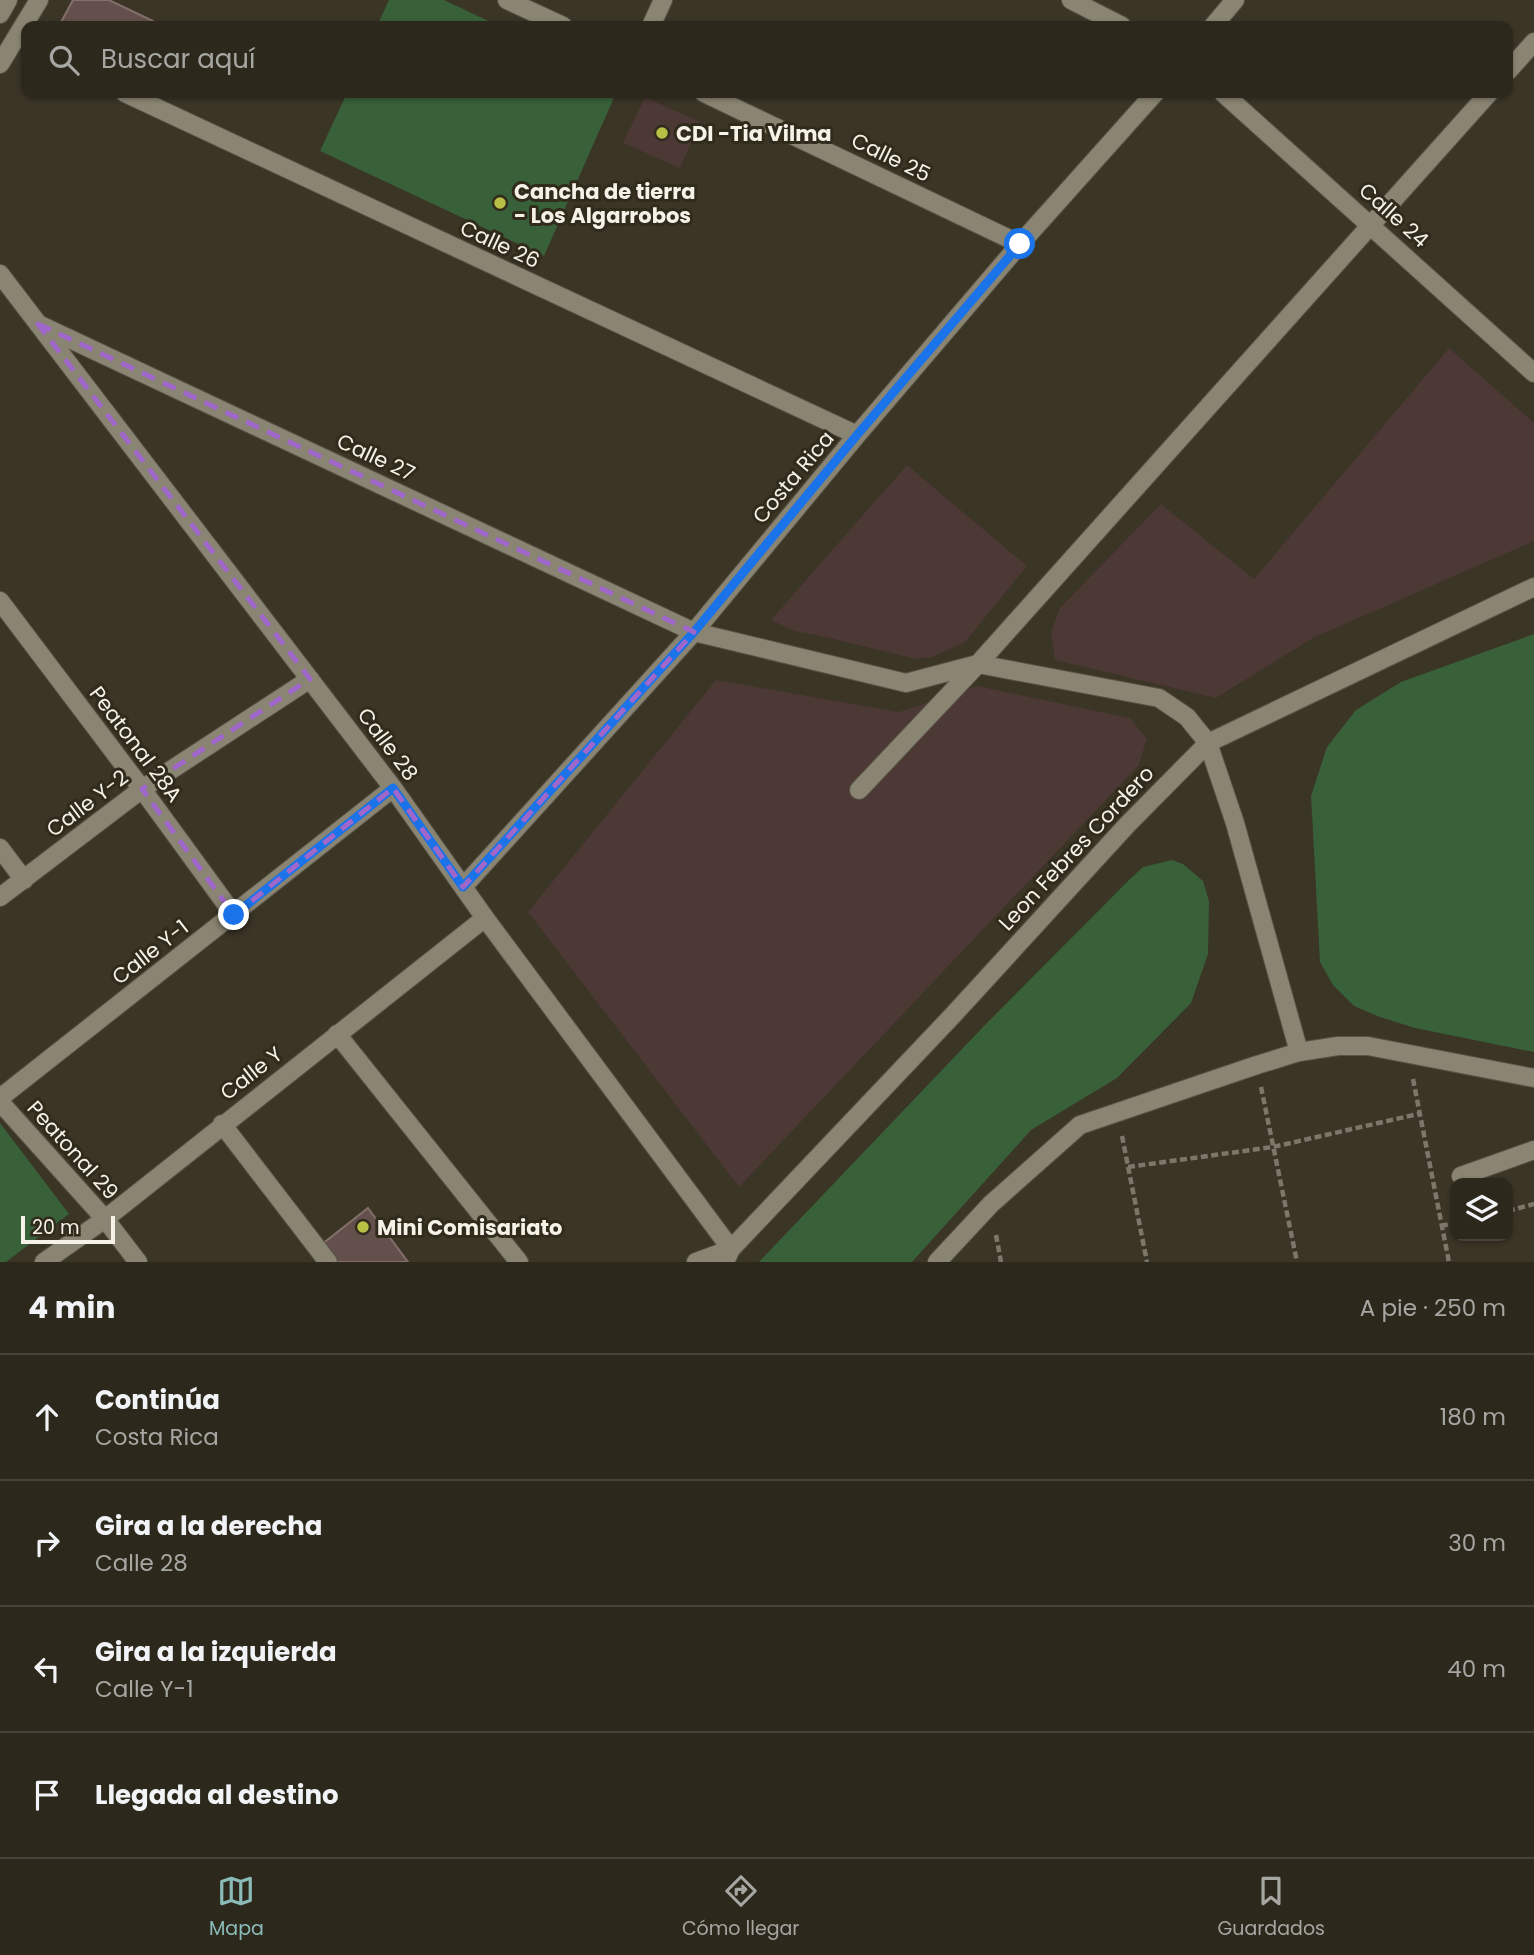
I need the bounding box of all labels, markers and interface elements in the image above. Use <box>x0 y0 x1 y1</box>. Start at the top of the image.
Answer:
search box <box>21 21 1513 98</box>
icon: search <box>45 41 83 79</box>
text: Buscar aquí <box>101 41 255 77</box>
place label: CDI -Tia Vilma <box>676 119 832 148</box>
marker: CDI -Tia Vilma <box>654 125 670 141</box>
street label: Calle 25 <box>847 125 935 189</box>
street label: Calle 24 <box>1353 176 1435 254</box>
place label: Cancha de tierra - Los Algarrobos <box>514 177 696 230</box>
marker: Cancha de tierra - Los Algarrobos <box>492 195 508 211</box>
street label: Calle 26 <box>455 213 545 275</box>
route start <box>1004 228 1035 259</box>
street label: Costa Rica <box>746 424 840 530</box>
street label: Calle 27 <box>332 426 420 488</box>
street label: Peatonal 28A <box>83 680 189 808</box>
street label: Calle 28 <box>351 701 425 787</box>
street label: Leon Febres Cordero <box>992 759 1160 937</box>
street label: Calle Y-2 <box>40 763 134 843</box>
route end <box>218 899 249 930</box>
street label: Calle Y-1 <box>106 913 194 991</box>
street label: Calle Y <box>214 1040 288 1106</box>
street label: Peatonal 29 <box>21 1094 125 1206</box>
map controls <box>1450 1178 1513 1241</box>
button: layers <box>1450 1178 1513 1241</box>
scale bar <box>21 1213 116 1245</box>
place label: Mini Comisariato <box>377 1213 562 1242</box>
text: 20 m <box>32 1214 80 1241</box>
marker: Mini Comisariato <box>355 1219 371 1235</box>
text: 4 min <box>28 1286 116 1329</box>
text: A pie · 250 m <box>1360 1292 1506 1324</box>
text: Continúa <box>95 1382 220 1418</box>
icon: ahead <box>28 1398 66 1436</box>
text: 180 m <box>1440 1401 1506 1433</box>
text: Costa Rica <box>95 1421 219 1453</box>
text: Gira a la derecha <box>95 1508 323 1544</box>
icon: right <box>28 1524 66 1562</box>
text: 30 m <box>1448 1527 1506 1559</box>
text: Calle 28 <box>95 1547 188 1579</box>
text: Gira a la izquierda <box>95 1634 337 1670</box>
icon: left <box>28 1650 66 1688</box>
text: 40 m <box>1447 1653 1506 1685</box>
text: Calle Y-1 <box>95 1673 194 1705</box>
icon: arrive <box>28 1776 66 1814</box>
text: Llegada al destino <box>95 1777 339 1813</box>
tab: Mapa <box>209 1872 264 1943</box>
tab: Cómo llegar <box>682 1872 799 1943</box>
tab: Guardados <box>1217 1872 1325 1943</box>

